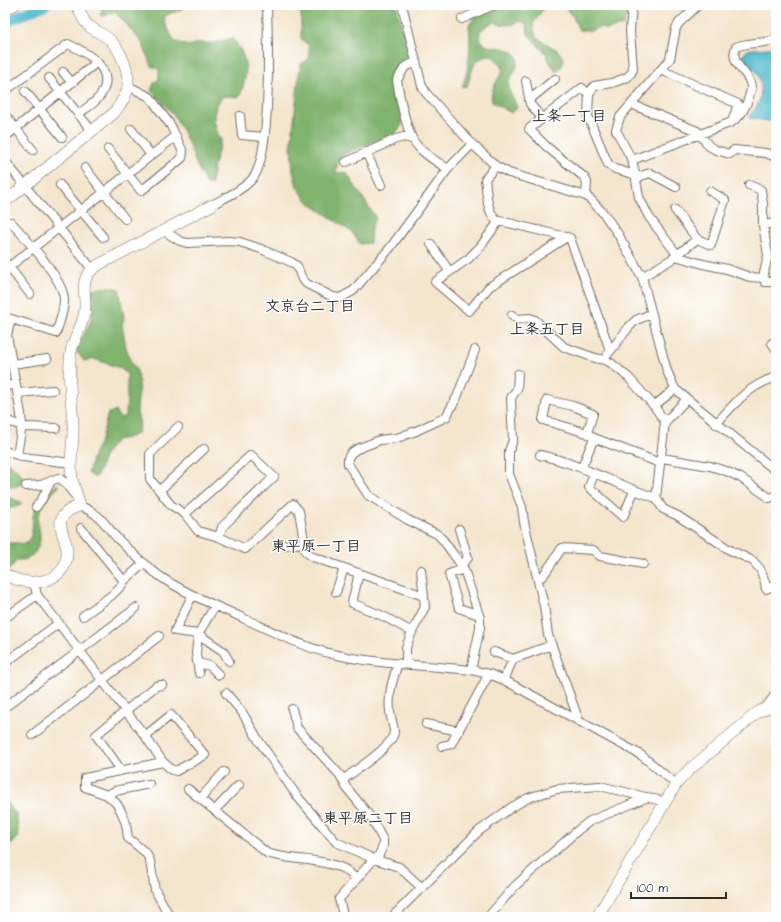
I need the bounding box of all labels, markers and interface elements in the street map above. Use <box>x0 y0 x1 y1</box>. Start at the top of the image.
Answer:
district label: 上条一丁目 <box>531 106 607 127</box>
district label: 文京台二丁目 <box>265 296 355 317</box>
district label: 上条五丁目 <box>509 319 585 340</box>
district label: 東平原一丁目 <box>271 536 361 557</box>
district label: 東平原二丁目 <box>323 808 413 829</box>
scale bar <box>631 874 726 900</box>
text: 100 m <box>637 880 668 897</box>

